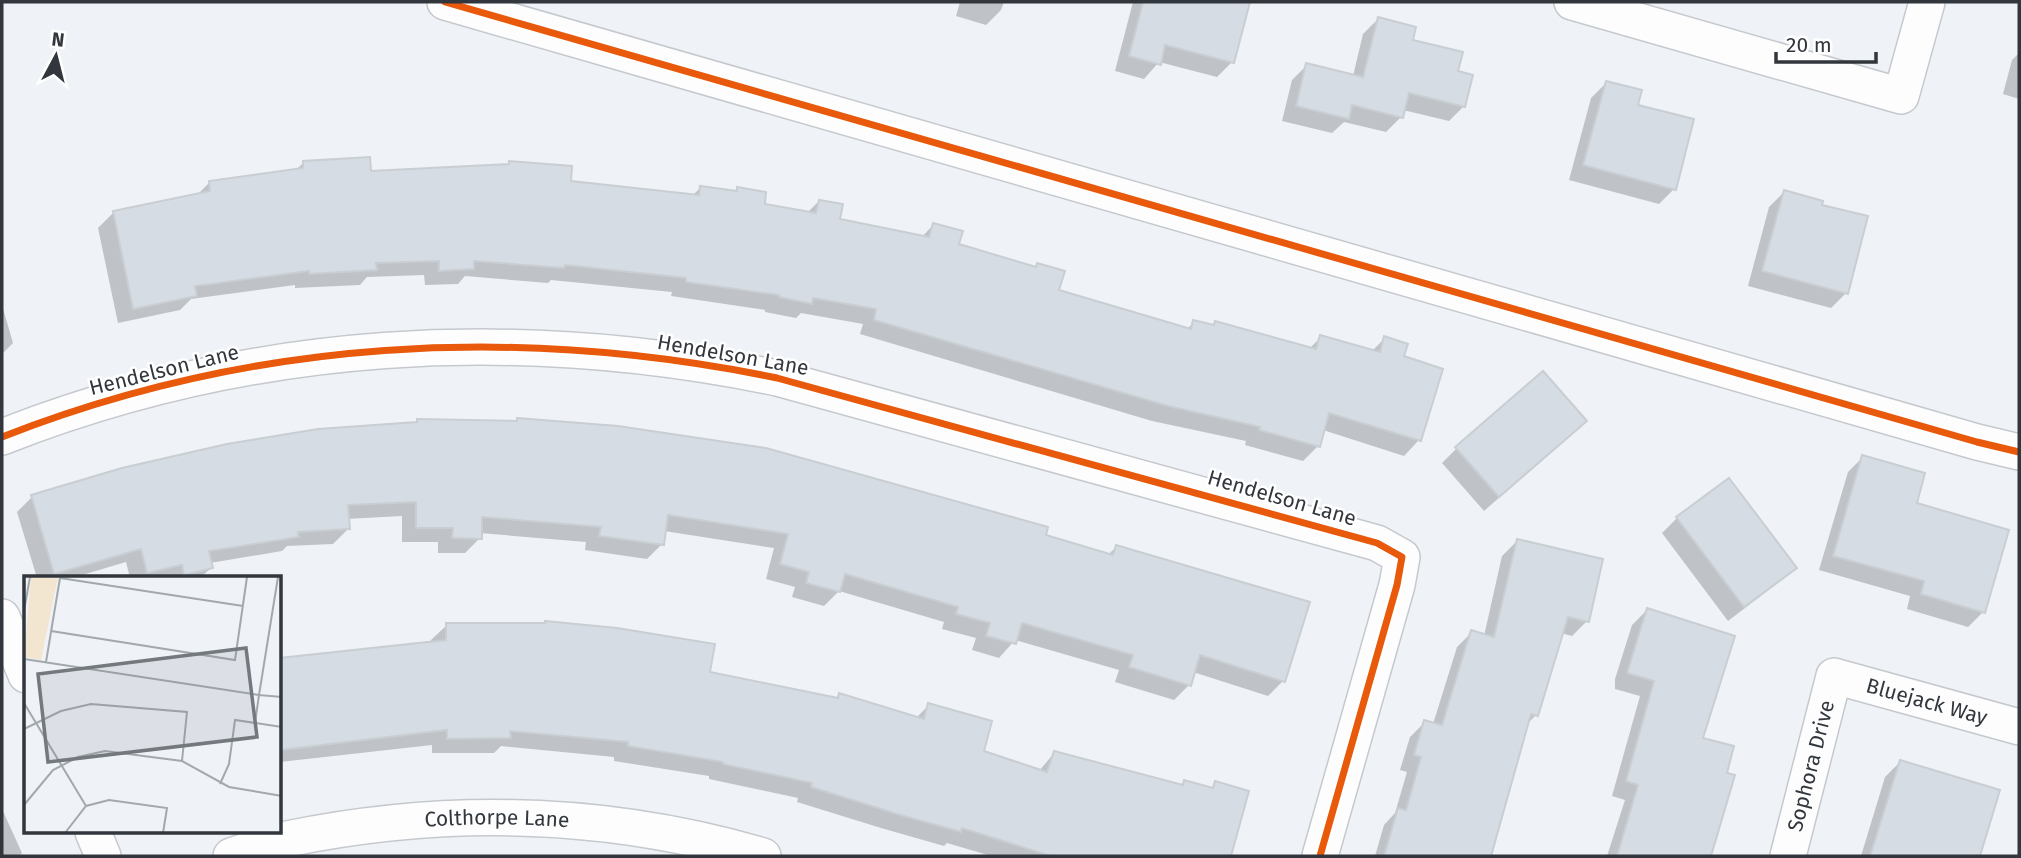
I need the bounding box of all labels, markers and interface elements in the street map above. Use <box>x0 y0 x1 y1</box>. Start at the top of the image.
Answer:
north arrow <box>21 21 91 91</box>
scale bar <box>1776 21 1876 65</box>
text: N <box>50 27 66 52</box>
text: 20 m <box>1786 32 1832 58</box>
street label: Hendelson Lane <box>655 329 811 381</box>
street label: Hendelson Lane <box>86 339 242 401</box>
street label: Hendelson Lane <box>1205 464 1359 532</box>
inset map <box>24 576 282 834</box>
street label: Bluejack Way <box>1863 672 1991 731</box>
street label: Sophora Drive <box>1782 698 1840 834</box>
street label: Colthorpe Lane <box>424 804 570 833</box>

